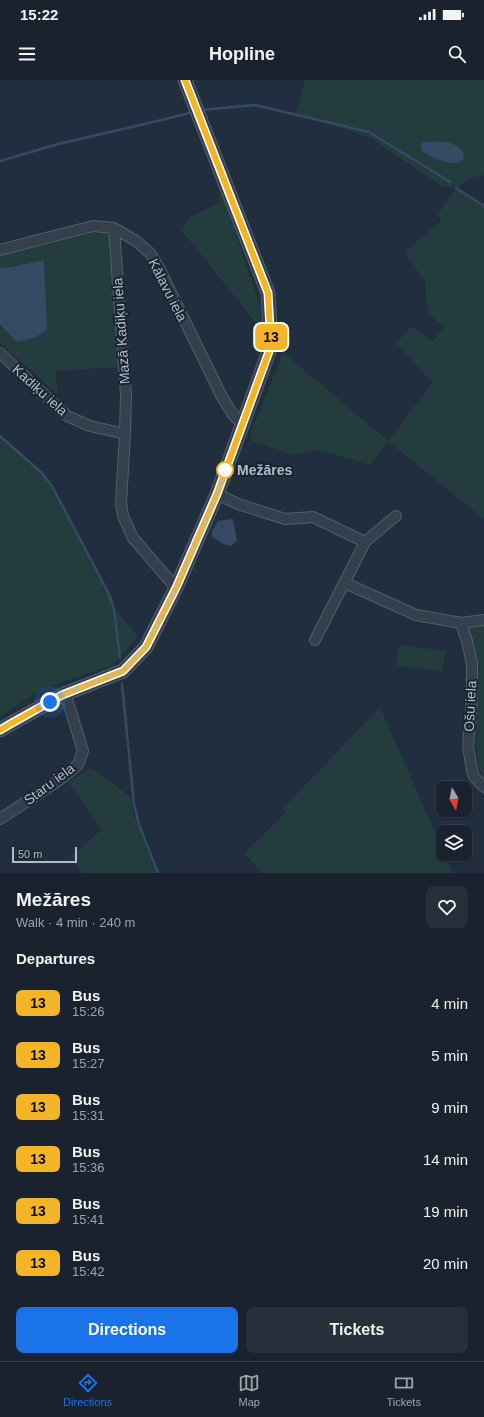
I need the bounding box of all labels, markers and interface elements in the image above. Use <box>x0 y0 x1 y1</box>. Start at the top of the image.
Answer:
text: 15:22 <box>20 6 58 23</box>
icon: menu <box>16 43 38 65</box>
icon: search <box>446 43 468 65</box>
text: Hopline <box>209 44 275 64</box>
street label: Kālavu iela <box>145 256 191 324</box>
street label: Mazā Kadiķu iela <box>109 277 133 385</box>
line badge: 13 <box>253 324 289 350</box>
text: 13 <box>263 329 279 345</box>
street label: Kadiķu iela <box>9 361 71 419</box>
marker: Mežāres <box>216 461 234 479</box>
place label: Mežāres <box>237 462 292 478</box>
street label: Ošu iela <box>461 680 479 732</box>
your location <box>40 692 60 712</box>
street label: Staru iela <box>21 760 78 808</box>
north arrow <box>436 781 472 817</box>
map controls <box>436 781 472 861</box>
button: layers <box>436 825 472 861</box>
scale bar <box>12 845 77 864</box>
text: 50 m <box>18 848 42 860</box>
button: heart <box>426 886 468 928</box>
text: Mežāres <box>16 889 91 910</box>
text: Walk · 4 min · 240 m <box>16 915 135 930</box>
text: Departures <box>16 950 95 967</box>
text: Bus <box>72 987 100 1004</box>
text: 13 <box>30 995 46 1011</box>
text: 4 min <box>431 995 468 1012</box>
text: 15:26 <box>72 1004 105 1019</box>
text: Bus <box>72 1039 100 1056</box>
text: 13 <box>30 1047 46 1063</box>
text: 5 min <box>431 1047 468 1064</box>
text: 15:27 <box>72 1056 105 1071</box>
text: Bus <box>72 1091 100 1108</box>
text: 13 <box>30 1099 46 1115</box>
text: 9 min <box>431 1099 468 1116</box>
text: 15:31 <box>72 1108 105 1123</box>
text: Bus <box>72 1143 100 1160</box>
text: 13 <box>30 1151 46 1167</box>
text: 14 min <box>423 1151 468 1168</box>
text: 15:36 <box>72 1160 105 1175</box>
text: Bus <box>72 1195 100 1212</box>
text: 13 <box>30 1203 46 1219</box>
text: 19 min <box>423 1203 468 1220</box>
text: 15:41 <box>72 1212 105 1227</box>
text: Bus <box>72 1247 100 1264</box>
text: 13 <box>30 1255 46 1271</box>
text: 20 min <box>423 1255 468 1272</box>
text: 15:42 <box>72 1264 105 1279</box>
button: Directions <box>16 1307 238 1353</box>
button: Tickets <box>246 1307 468 1353</box>
tab: Directions <box>63 1372 112 1408</box>
tab: Map <box>238 1372 260 1408</box>
tab: Tickets <box>386 1372 421 1408</box>

